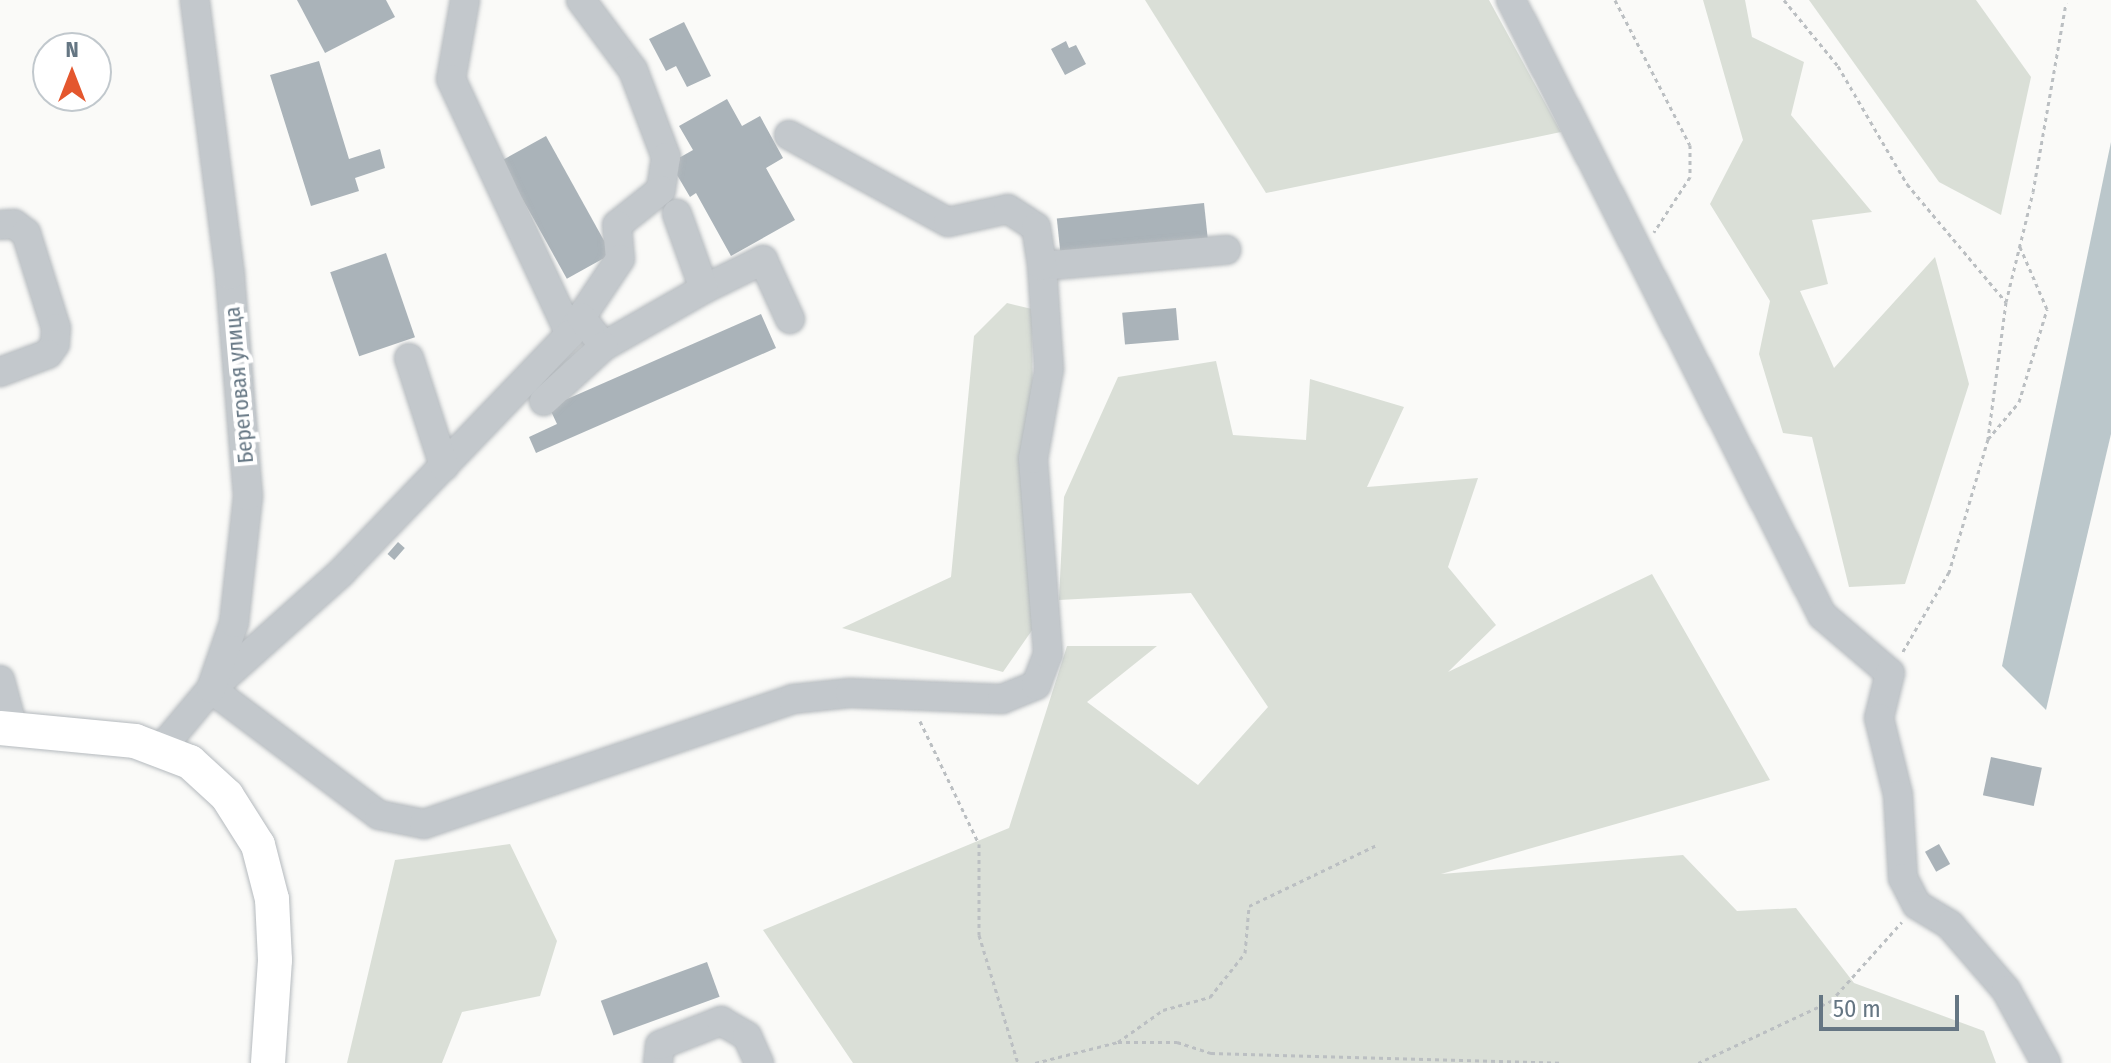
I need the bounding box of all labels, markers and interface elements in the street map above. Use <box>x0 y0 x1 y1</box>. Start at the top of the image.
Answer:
north arrow <box>32 32 112 112</box>
text: N <box>65 36 79 63</box>
street label: Береговая улица <box>219 305 259 465</box>
scale bar <box>1823 979 1963 1029</box>
text: 50 m <box>1833 995 1881 1023</box>

